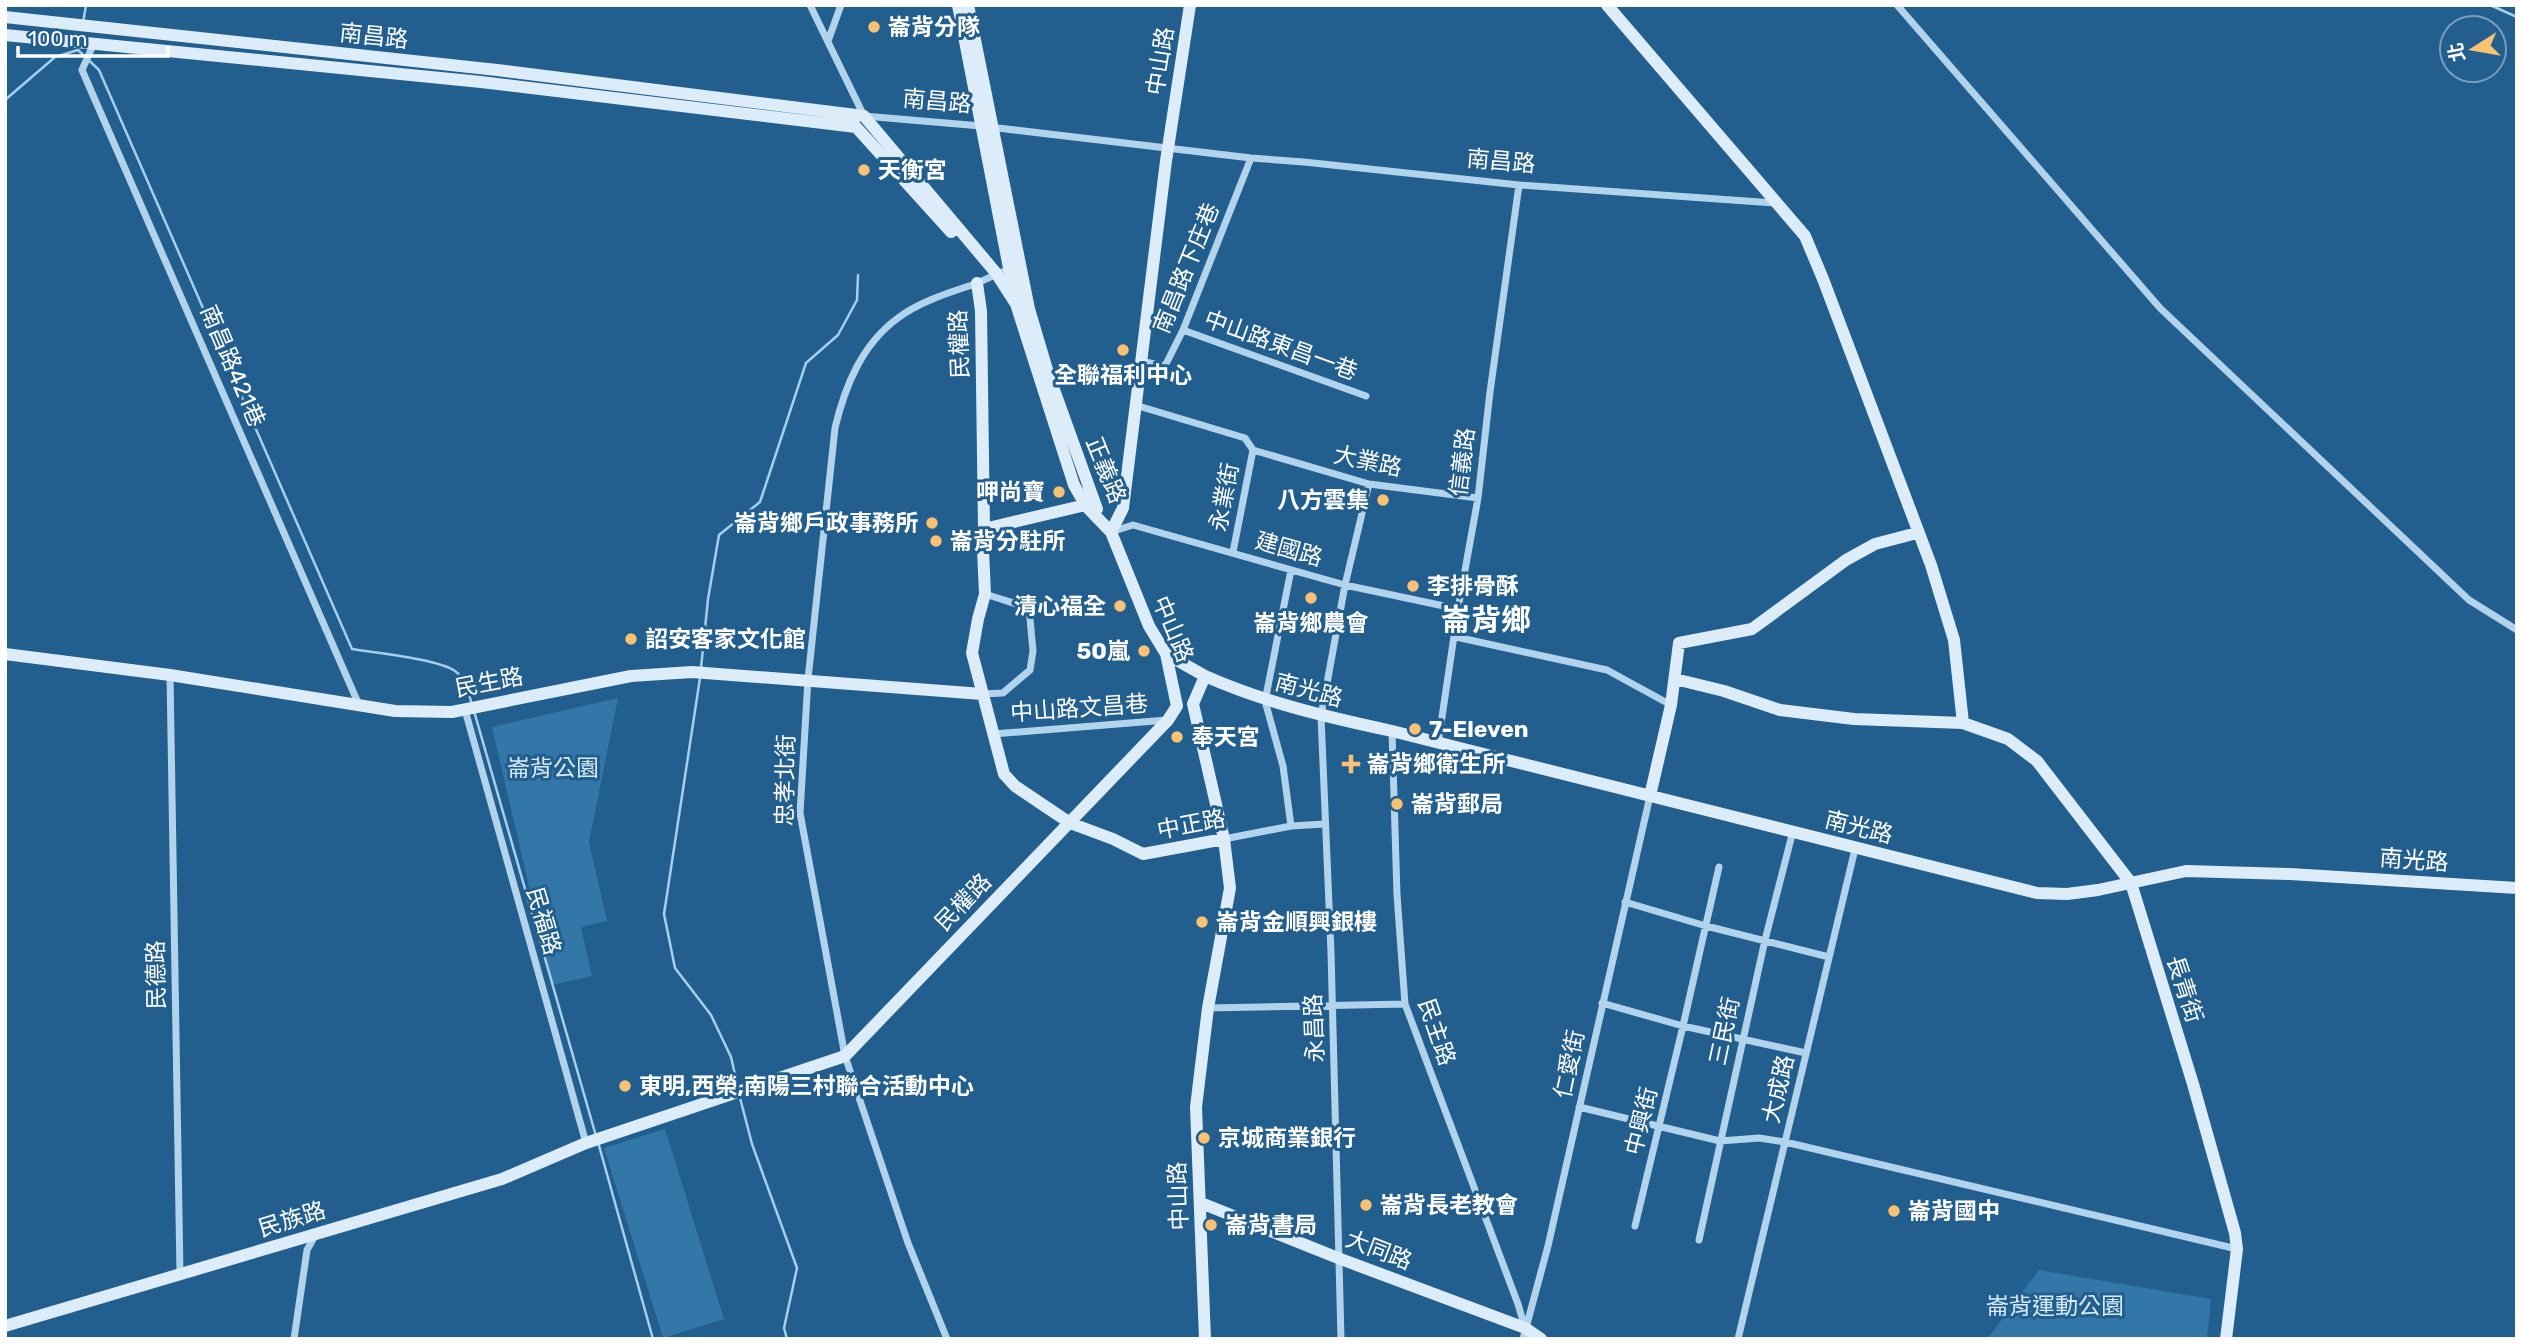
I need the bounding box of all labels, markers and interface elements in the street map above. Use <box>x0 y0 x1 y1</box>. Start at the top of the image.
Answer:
place label: 崙背分隊 <box>888 13 980 41</box>
scale bar <box>18 14 168 58</box>
north arrow <box>2438 14 2508 84</box>
street label: 南昌路 <box>338 18 410 54</box>
marker: 崙背分隊 <box>866 19 882 35</box>
street label: 中山路 <box>1141 25 1179 97</box>
text: 100 m <box>28 26 87 51</box>
text: 北 <box>2444 41 2470 64</box>
street label: 南昌路 <box>901 84 973 118</box>
street label: 南昌路 <box>1465 144 1537 178</box>
place label: 天衡宮 <box>878 156 947 184</box>
marker: 天衡宮 <box>856 162 872 178</box>
street label: 南昌路下庄巷 <box>1147 199 1225 337</box>
street label: 南昌路421巷 <box>195 301 271 431</box>
street label: 中山路東昌一巷 <box>1201 304 1361 386</box>
street label: 民權路 <box>944 309 974 379</box>
marker: 全聯福利中心 <box>1115 342 1131 358</box>
place label: 全聯福利中心 <box>1054 361 1192 389</box>
street label: 信義路 <box>1444 426 1480 498</box>
street label: 正義路 <box>1080 433 1132 507</box>
street label: 大業路 <box>1331 440 1405 482</box>
street label: 永業街 <box>1204 460 1244 534</box>
place label: 呷尚寶 <box>976 478 1045 506</box>
marker: 呷尚寶 <box>1051 484 1067 500</box>
place label: 八方雲集 <box>1277 486 1369 514</box>
marker: 八方雲集 <box>1375 492 1391 508</box>
place label: 崙背鄉戶政事務所 <box>734 509 918 537</box>
marker: 崙背鄉戶政事務所 <box>924 515 940 531</box>
street label: 建國路 <box>1252 526 1326 572</box>
place label: 崙背分駐所 <box>950 527 1065 555</box>
marker: 崙背分駐所 <box>928 533 944 549</box>
place label: 李排骨酥 <box>1427 572 1519 600</box>
marker: 李排骨酥 <box>1405 578 1421 594</box>
marker: 崙背鄉農會 <box>1303 590 1319 606</box>
place label: 清心福全 <box>1014 592 1106 620</box>
street label: 中山路 <box>1147 592 1199 666</box>
marker: 清心福全 <box>1112 598 1128 614</box>
district label: 崙背鄉 <box>1441 602 1531 638</box>
place label: 崙背鄉農會 <box>1254 609 1369 637</box>
place label: 詔安客家文化館 <box>645 625 806 653</box>
marker: 詔安客家文化館 <box>623 631 639 647</box>
place label: 50嵐 <box>1077 637 1130 665</box>
marker: 50嵐 <box>1136 643 1152 659</box>
street label: 民生路 <box>452 662 526 702</box>
street label: 南光路 <box>1272 668 1346 712</box>
street label: 中山路文昌巷 <box>1009 689 1149 727</box>
place label: 7-Eleven <box>1429 715 1529 743</box>
marker: 7-Eleven <box>1407 721 1423 737</box>
place label: 奉天宮 <box>1191 723 1260 751</box>
marker: 奉天宮 <box>1169 729 1185 745</box>
street label: 忠孝北街 <box>770 734 800 826</box>
place label: 崙背鄉衛生所 <box>1367 750 1505 778</box>
park label: 崙背公園 <box>507 754 599 782</box>
marker: 崙背鄉衛生所 <box>1341 754 1361 774</box>
place label: 崙背郵局 <box>1411 790 1503 818</box>
marker: 崙背郵局 <box>1389 796 1405 812</box>
street label: 中正路 <box>1154 804 1228 844</box>
street label: 南光路 <box>1822 805 1896 849</box>
street label: 南光路 <box>2379 844 2449 876</box>
street label: 民權路 <box>929 867 997 937</box>
street label: 民福路 <box>521 884 567 958</box>
place label: 崙背金順興銀樓 <box>1216 908 1377 936</box>
marker: 崙背金順興銀樓 <box>1194 914 1210 930</box>
street label: 民德路 <box>141 940 171 1010</box>
street label: 長青街 <box>2161 952 2209 1026</box>
street label: 永昌路 <box>1299 993 1329 1063</box>
street label: 三民街 <box>1703 994 1745 1068</box>
street label: 民主路 <box>1413 995 1461 1069</box>
street label: 仁愛街 <box>1548 1027 1590 1101</box>
street label: 大成路 <box>1757 1052 1799 1126</box>
place label: 東明,西榮,南陽三村聯合活動中心 <box>639 1072 974 1100</box>
marker: 東明,西榮,南陽三村聯合活動中心 <box>617 1078 633 1094</box>
street label: 中興街 <box>1619 1084 1663 1158</box>
place label: 京城商業銀行 <box>1218 1124 1356 1152</box>
marker: 京城商業銀行 <box>1196 1130 1212 1146</box>
street label: 中山路 <box>1163 1161 1193 1231</box>
place label: 崙背長老教會 <box>1380 1191 1518 1219</box>
street label: 民族路 <box>255 1196 329 1242</box>
marker: 崙背長老教會 <box>1358 1197 1374 1213</box>
place label: 崙背國中 <box>1908 1197 2000 1225</box>
marker: 崙背國中 <box>1886 1203 1902 1219</box>
place label: 崙背書局 <box>1225 1211 1317 1239</box>
marker: 崙背書局 <box>1203 1217 1219 1233</box>
street label: 大同路 <box>1342 1225 1416 1275</box>
park label: 崙背運動公園 <box>1986 1292 2124 1320</box>

